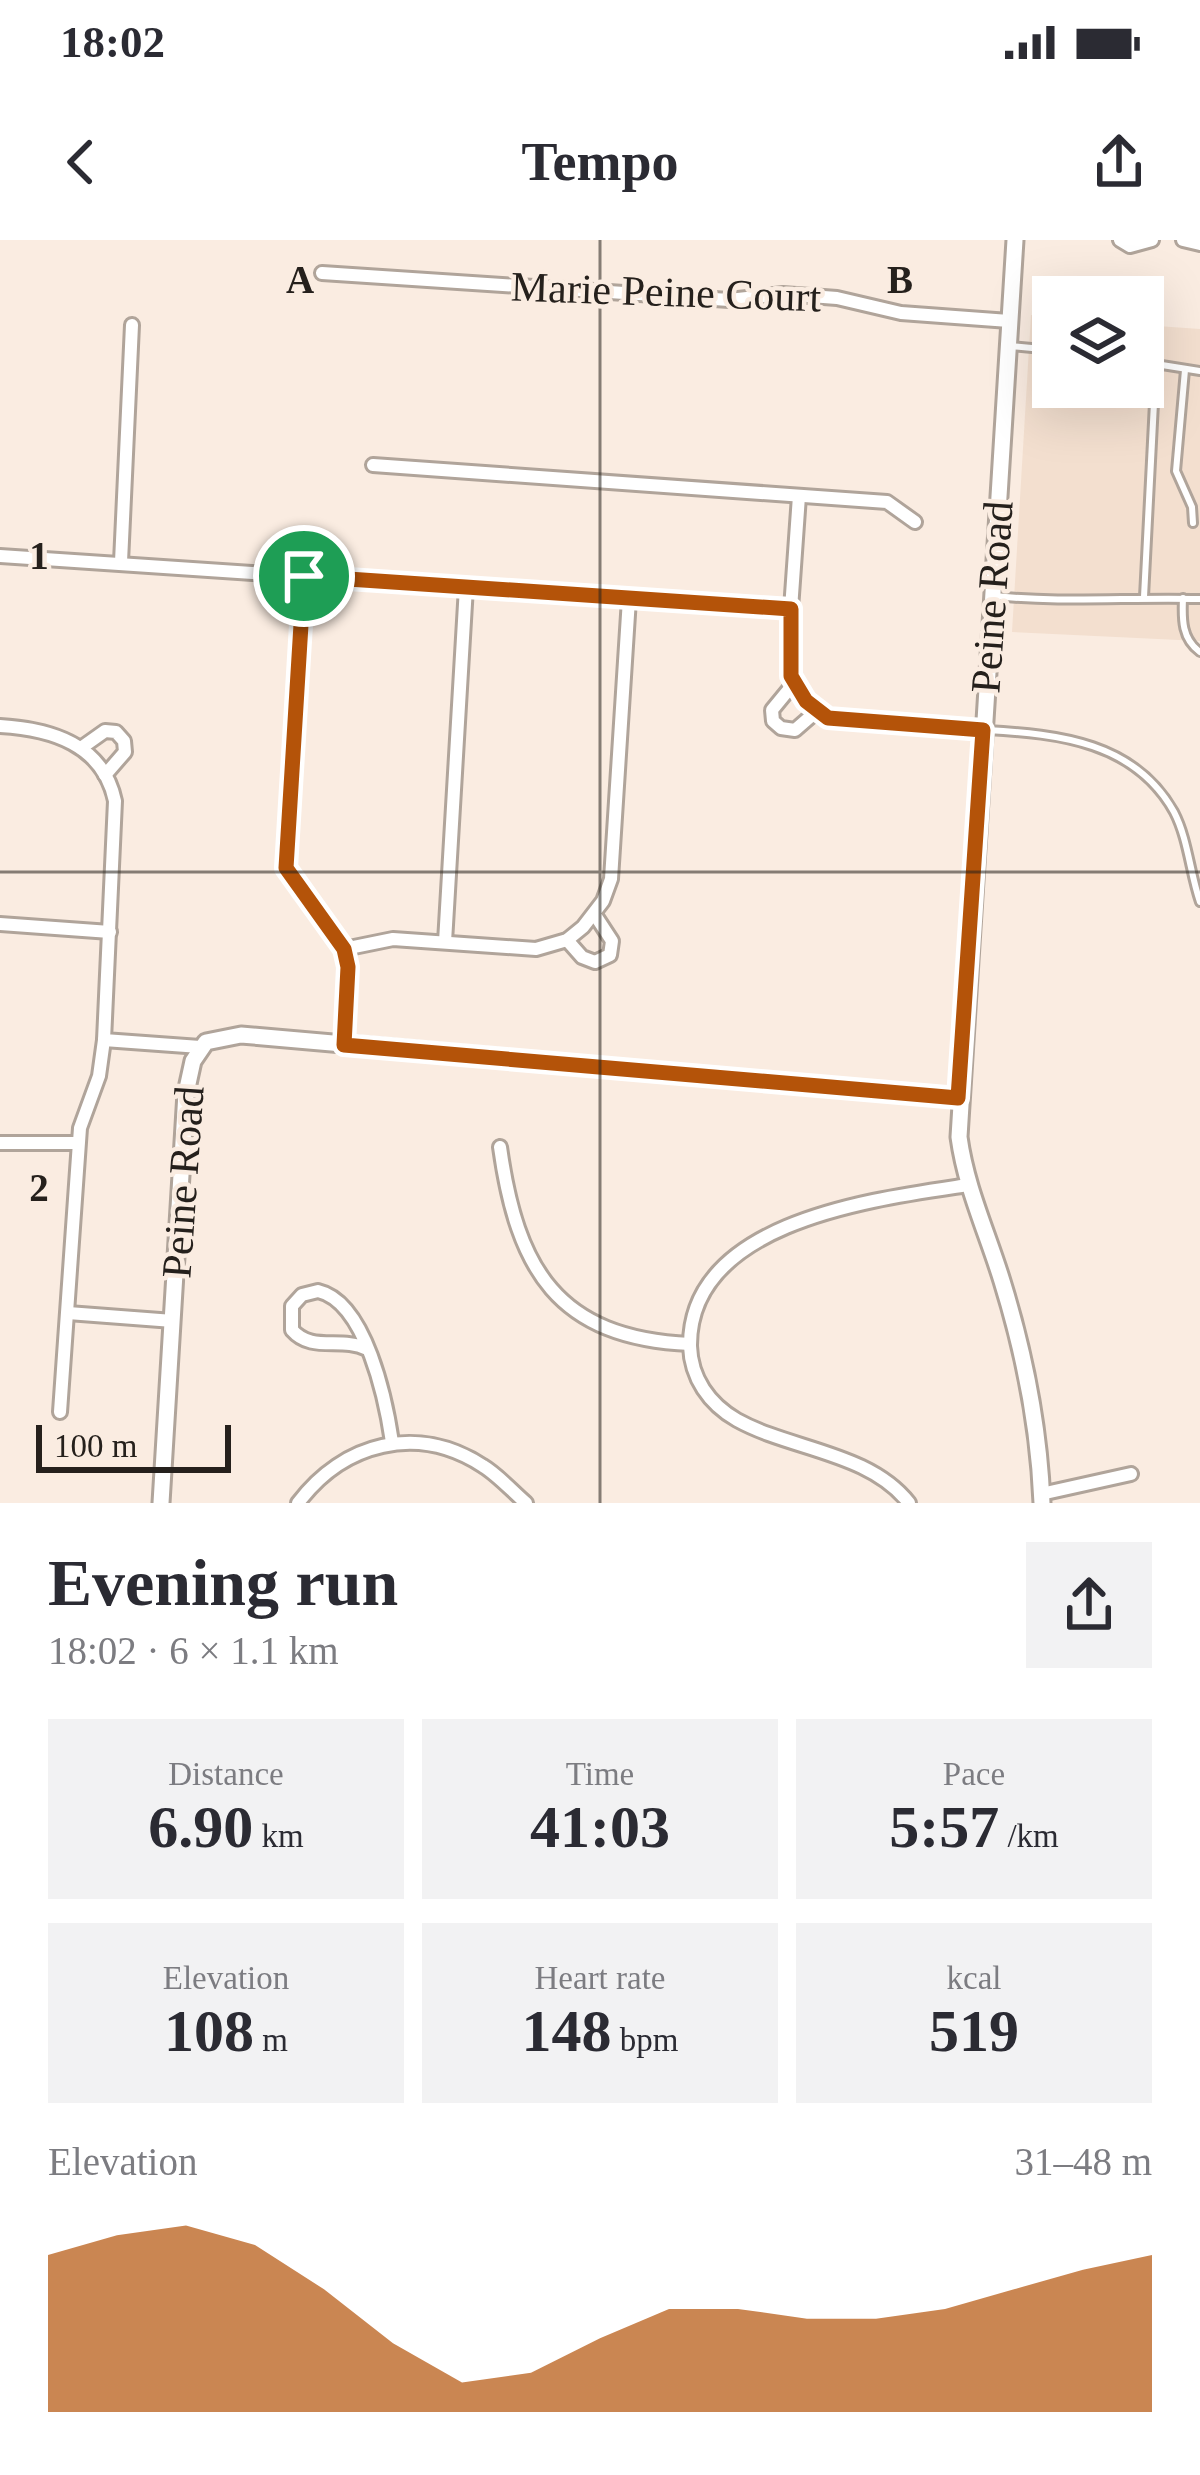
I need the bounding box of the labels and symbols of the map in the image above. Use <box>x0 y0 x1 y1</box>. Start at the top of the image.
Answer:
text: A <box>286 258 314 301</box>
text: B <box>887 258 913 301</box>
street label: Marie Peine Court <box>510 264 822 320</box>
street label: Peine Road <box>962 499 1022 695</box>
pin <box>253 525 355 627</box>
text: 1 <box>29 534 49 577</box>
street label: Peine Road <box>153 1084 213 1280</box>
text: 2 <box>29 1166 49 1209</box>
scale bar <box>36 1419 231 1472</box>

